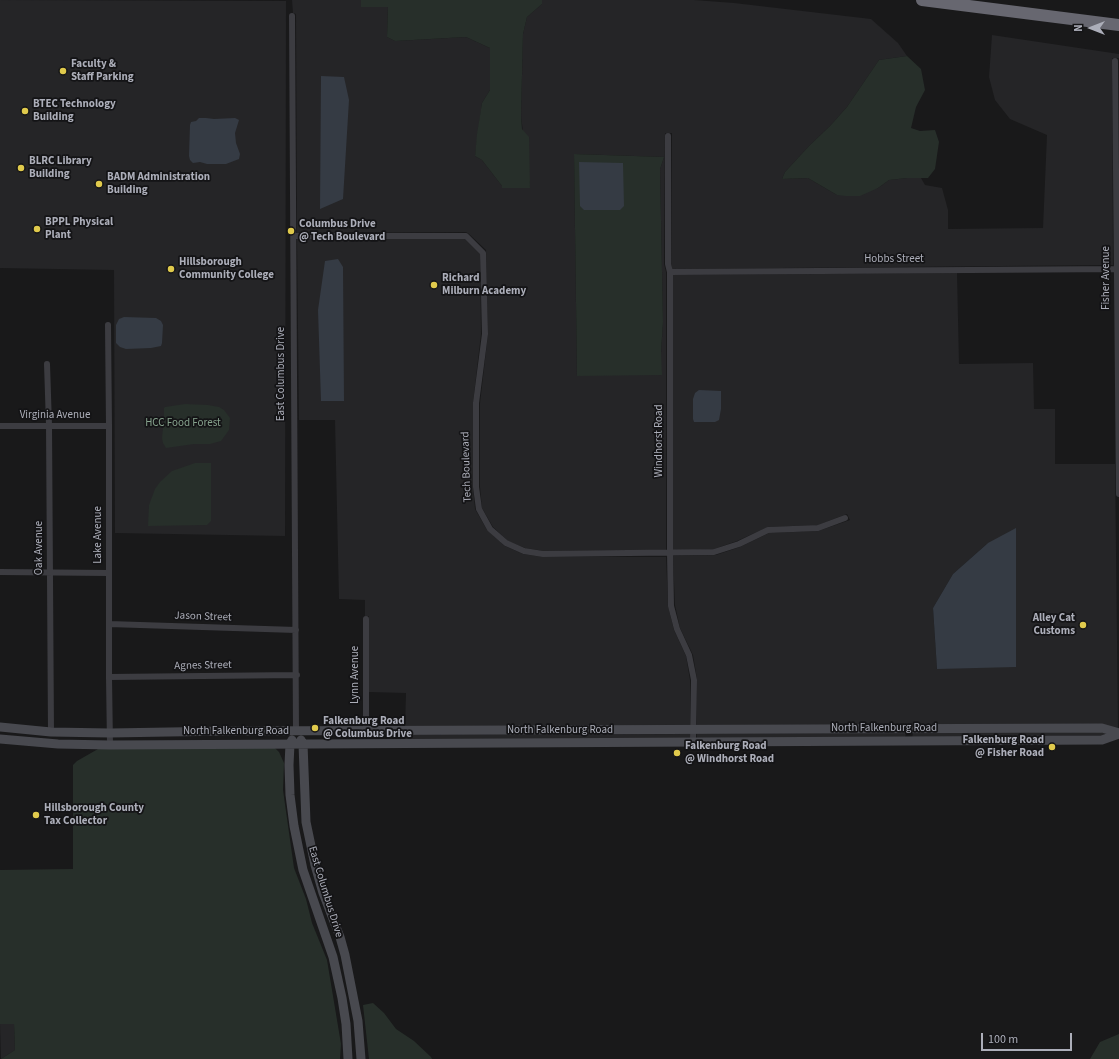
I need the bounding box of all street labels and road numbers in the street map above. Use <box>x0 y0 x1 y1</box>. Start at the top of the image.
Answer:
street label: Fisher Avenue <box>1100 246 1114 310</box>
street label: Hobbs Street <box>864 253 924 267</box>
street label: East Columbus Drive <box>275 327 289 421</box>
street label: Windhorst Road <box>653 404 667 478</box>
street label: Virginia Avenue <box>20 409 90 423</box>
street label: Tech Boulevard <box>459 431 475 503</box>
street label: Lake Avenue <box>92 506 106 564</box>
street label: Oak Avenue <box>33 521 47 575</box>
street label: Jason Street <box>174 609 232 625</box>
street label: Lynn Avenue <box>349 646 363 704</box>
street label: Agnes Street <box>174 659 232 673</box>
street label: North Falkenburg Road <box>831 722 937 736</box>
street label: North Falkenburg Road <box>507 724 613 738</box>
street label: North Falkenburg Road <box>183 725 289 739</box>
street label: East Columbus Drive <box>305 845 345 939</box>

